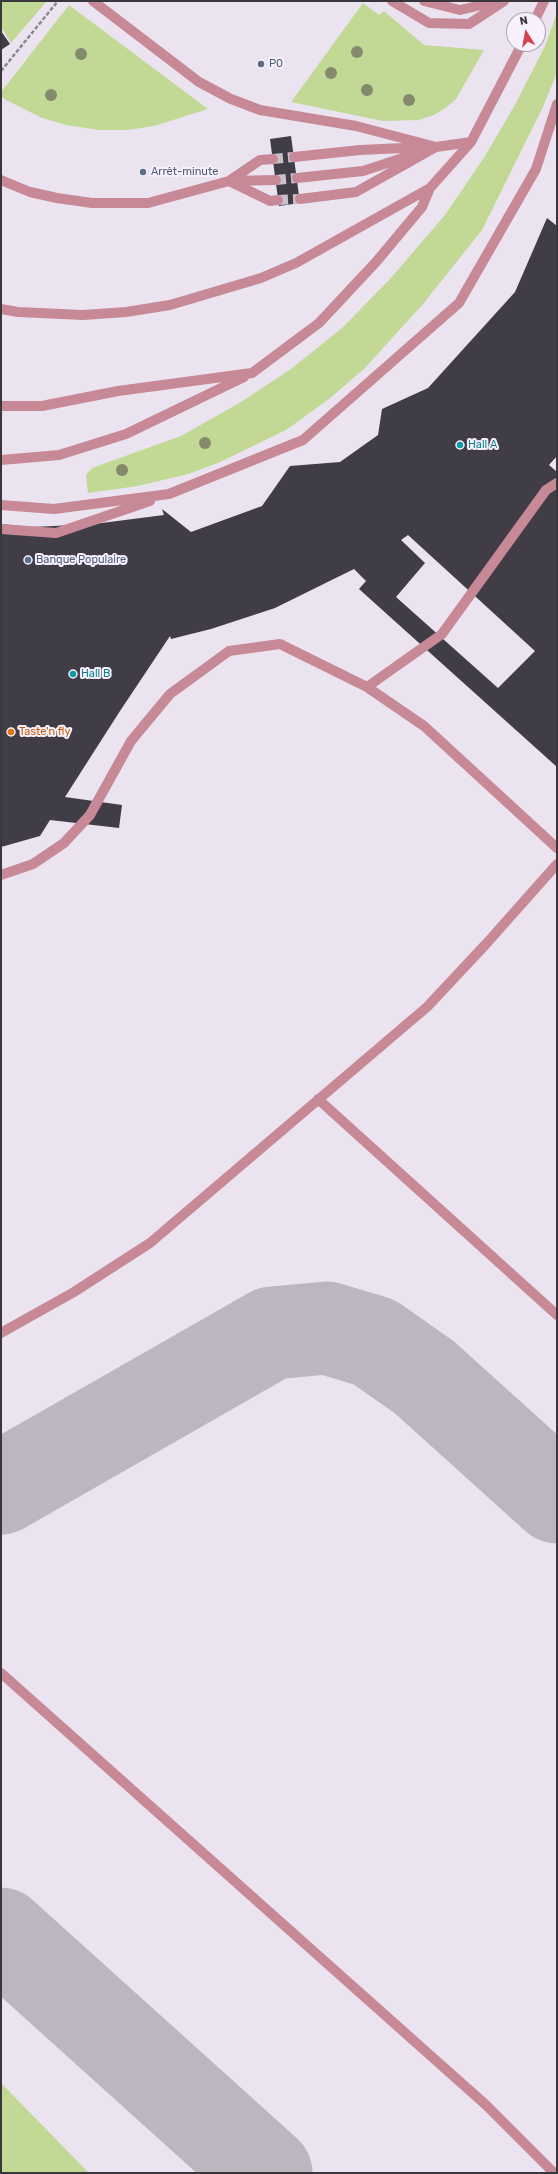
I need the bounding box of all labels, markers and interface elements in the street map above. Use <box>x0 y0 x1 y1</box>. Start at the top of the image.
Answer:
north arrow <box>506 12 546 52</box>
text: N <box>519 14 529 28</box>
place label: P0 <box>269 57 283 71</box>
marker: P0 <box>256 59 266 69</box>
place label: Arrêt-minute <box>151 165 218 179</box>
marker: Arrêt-minute <box>138 167 148 177</box>
place label: Hall A <box>468 438 497 452</box>
marker: Hall A <box>455 440 465 450</box>
place label: Banque Populaire <box>36 553 126 567</box>
marker: Banque Populaire <box>23 555 33 565</box>
place label: Hall B <box>81 667 110 681</box>
marker: Hall B <box>68 669 78 679</box>
place label: Taste'n fly <box>19 725 71 739</box>
marker: Taste'n fly <box>6 727 16 737</box>

